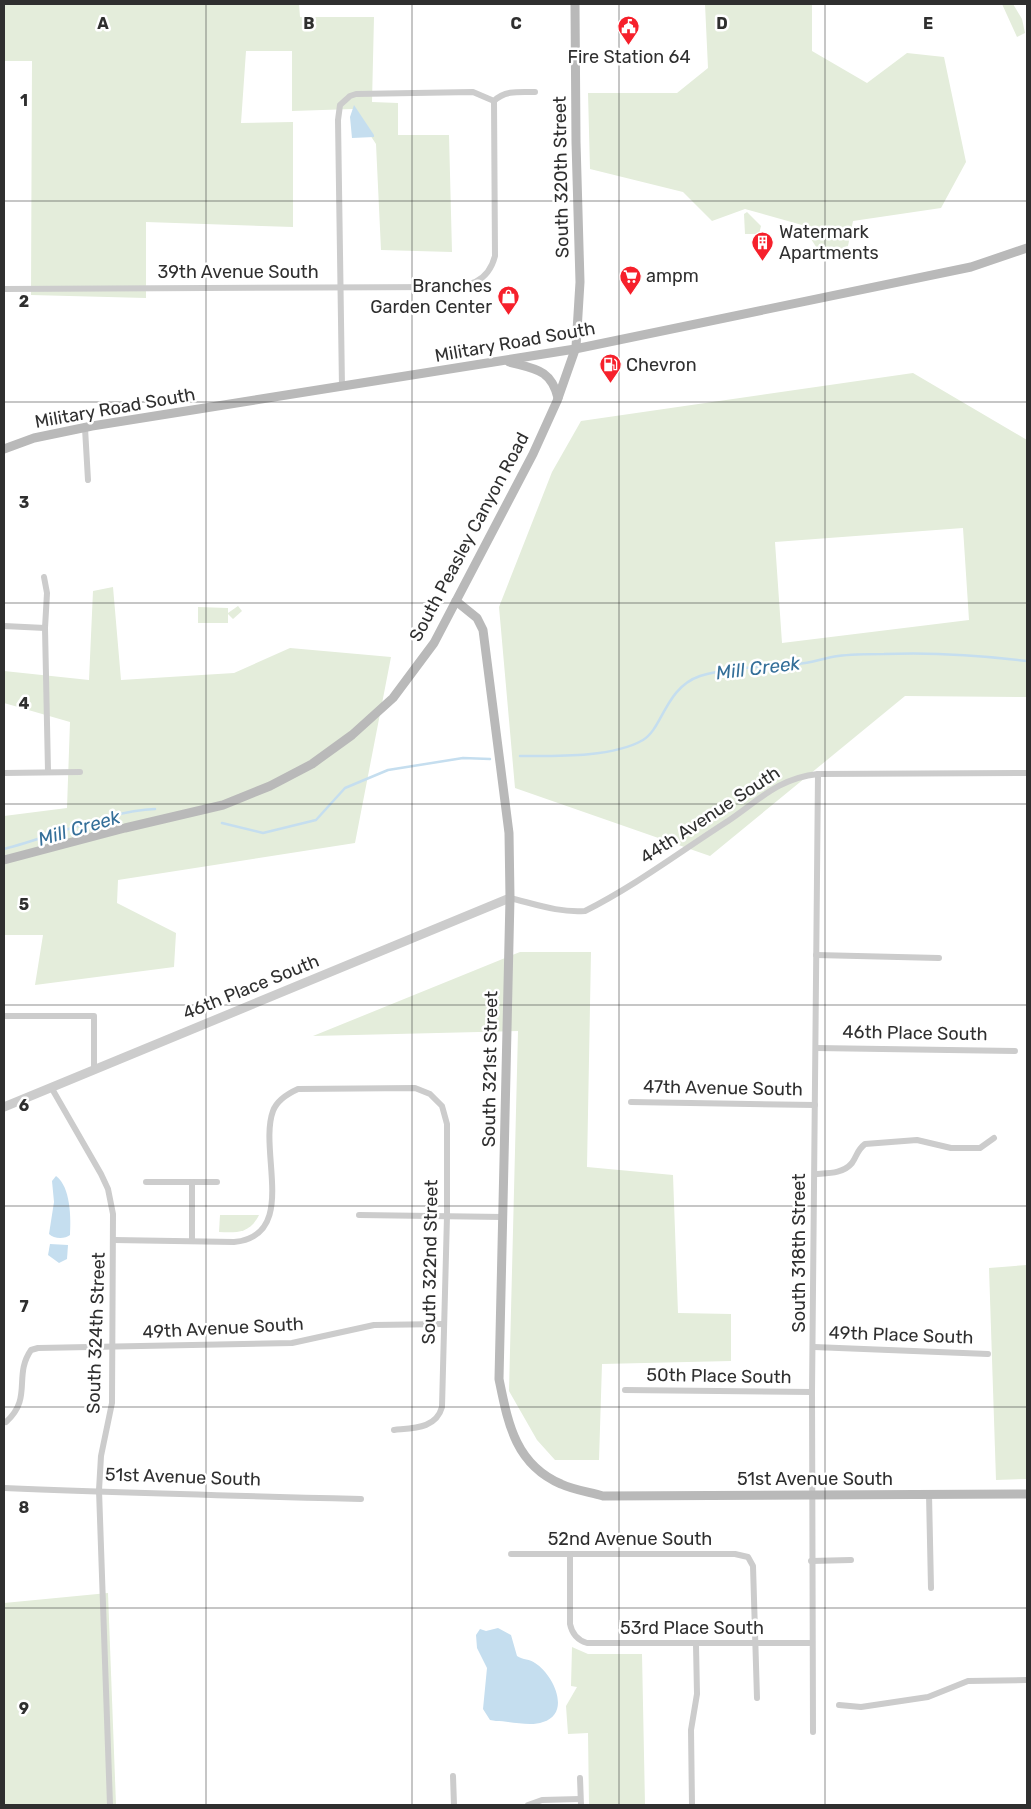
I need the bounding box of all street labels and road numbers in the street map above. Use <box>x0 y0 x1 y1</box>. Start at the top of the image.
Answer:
street label: South 320th Street <box>549 96 573 258</box>
street label: 39th Avenue South <box>157 261 319 283</box>
street label: Military Road South <box>433 317 597 367</box>
street label: Military Road South <box>33 383 197 433</box>
street label: South Peasley Canyon Road <box>404 429 534 645</box>
street label: 44th Avenue South <box>636 762 784 868</box>
street label: 46th Place South <box>180 950 322 1024</box>
street label: South 321st Street <box>478 991 502 1147</box>
street label: 46th Place South <box>842 1021 988 1045</box>
street label: 47th Avenue South <box>643 1076 803 1100</box>
street label: South 318th Street <box>788 1174 810 1332</box>
street label: South 322nd Street <box>418 1179 442 1345</box>
street label: South 324th Street <box>82 1252 110 1414</box>
street label: 49th Avenue South <box>142 1313 304 1343</box>
street label: 49th Place South <box>828 1321 974 1349</box>
street label: 50th Place South <box>646 1364 792 1388</box>
street label: 51st Avenue South <box>105 1463 261 1491</box>
street label: 51st Avenue South <box>737 1468 893 1490</box>
street label: 52nd Avenue South <box>548 1528 712 1550</box>
street label: 53rd Place South <box>620 1617 764 1639</box>

